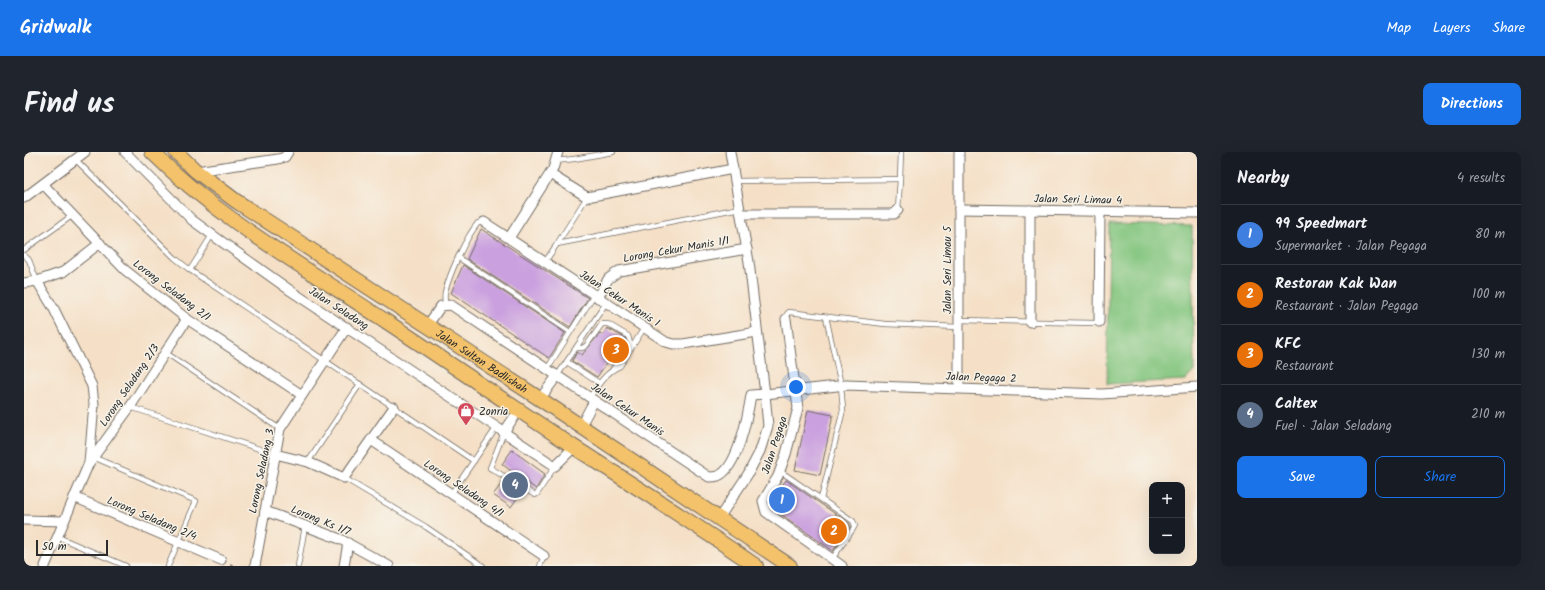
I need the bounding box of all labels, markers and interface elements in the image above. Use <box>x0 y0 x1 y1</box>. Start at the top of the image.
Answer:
text: Gridwalk <box>20 13 91 43</box>
text: Map <box>1387 17 1411 39</box>
text: Layers <box>1433 17 1471 39</box>
text: Share <box>1493 17 1525 39</box>
text: Find us <box>24 82 115 127</box>
button: Directions <box>1423 83 1521 125</box>
text: Nearby <box>1237 165 1289 192</box>
text: 4 results <box>1457 168 1505 189</box>
street label: Jalan Seri Limau 4 <box>1034 190 1122 210</box>
text: 99 Speedmart <box>1275 212 1367 236</box>
text: 1 <box>1248 224 1252 245</box>
text: 80 m <box>1475 224 1505 245</box>
street label: Jalan Seri Limau 5 <box>939 225 957 314</box>
street label: Lorong Cekur Manis 1/1 <box>622 232 731 268</box>
text: Supermarket · Jalan Pegaga <box>1275 236 1427 257</box>
street label: Lorong Seladang 2/1 <box>129 255 214 326</box>
street label: Jalan Cekur Manis 1 <box>575 266 664 332</box>
text: Restoran Kak Wan <box>1275 272 1397 296</box>
street label: Jalan Seladang <box>305 283 372 335</box>
text: 2 <box>1246 284 1254 305</box>
text: 100 m <box>1472 284 1505 305</box>
text: Restaurant · Jalan Pegaga <box>1275 296 1418 317</box>
street label: Jalan Sultan Badlishah <box>432 325 531 399</box>
text: KFC <box>1275 332 1301 356</box>
pin: 3 <box>603 335 629 365</box>
street label: Lorong Seladang 2/3 <box>95 341 164 431</box>
text: 3 <box>1246 344 1254 365</box>
text: 130 m <box>1471 344 1505 365</box>
text: Restaurant <box>1275 356 1334 377</box>
street label: Jalan Pegaga 2 <box>945 368 1017 388</box>
your location <box>786 377 806 397</box>
street label: Jalan Cekur Manis <box>587 378 668 441</box>
text: Caltex <box>1275 392 1317 416</box>
shop icon: Zonria <box>456 401 476 426</box>
place label: Zonria <box>479 403 508 421</box>
text: 4 <box>1246 404 1254 425</box>
text: 210 m <box>1471 404 1505 425</box>
street label: Jalan Pegaga <box>757 414 793 477</box>
text: Fuel · Jalan Seladang <box>1275 416 1392 437</box>
street label: Lorong Seladang 3 <box>244 427 280 515</box>
street label: Lorong Seladang 4/1 <box>420 455 507 522</box>
button: Save <box>1237 456 1367 498</box>
button: Share <box>1375 456 1505 498</box>
pin: 4 <box>502 470 528 500</box>
map controls <box>1149 482 1185 554</box>
button: + <box>1149 482 1185 518</box>
pin: 1 <box>769 485 795 515</box>
street label: Lorong Seladang 2/4 <box>104 492 199 546</box>
street label: Lorong Ks 1/7 <box>288 501 354 541</box>
pin: 2 <box>821 516 847 546</box>
button: − <box>1149 518 1185 554</box>
scale bar <box>36 538 108 557</box>
text: 50 m <box>42 538 67 556</box>

